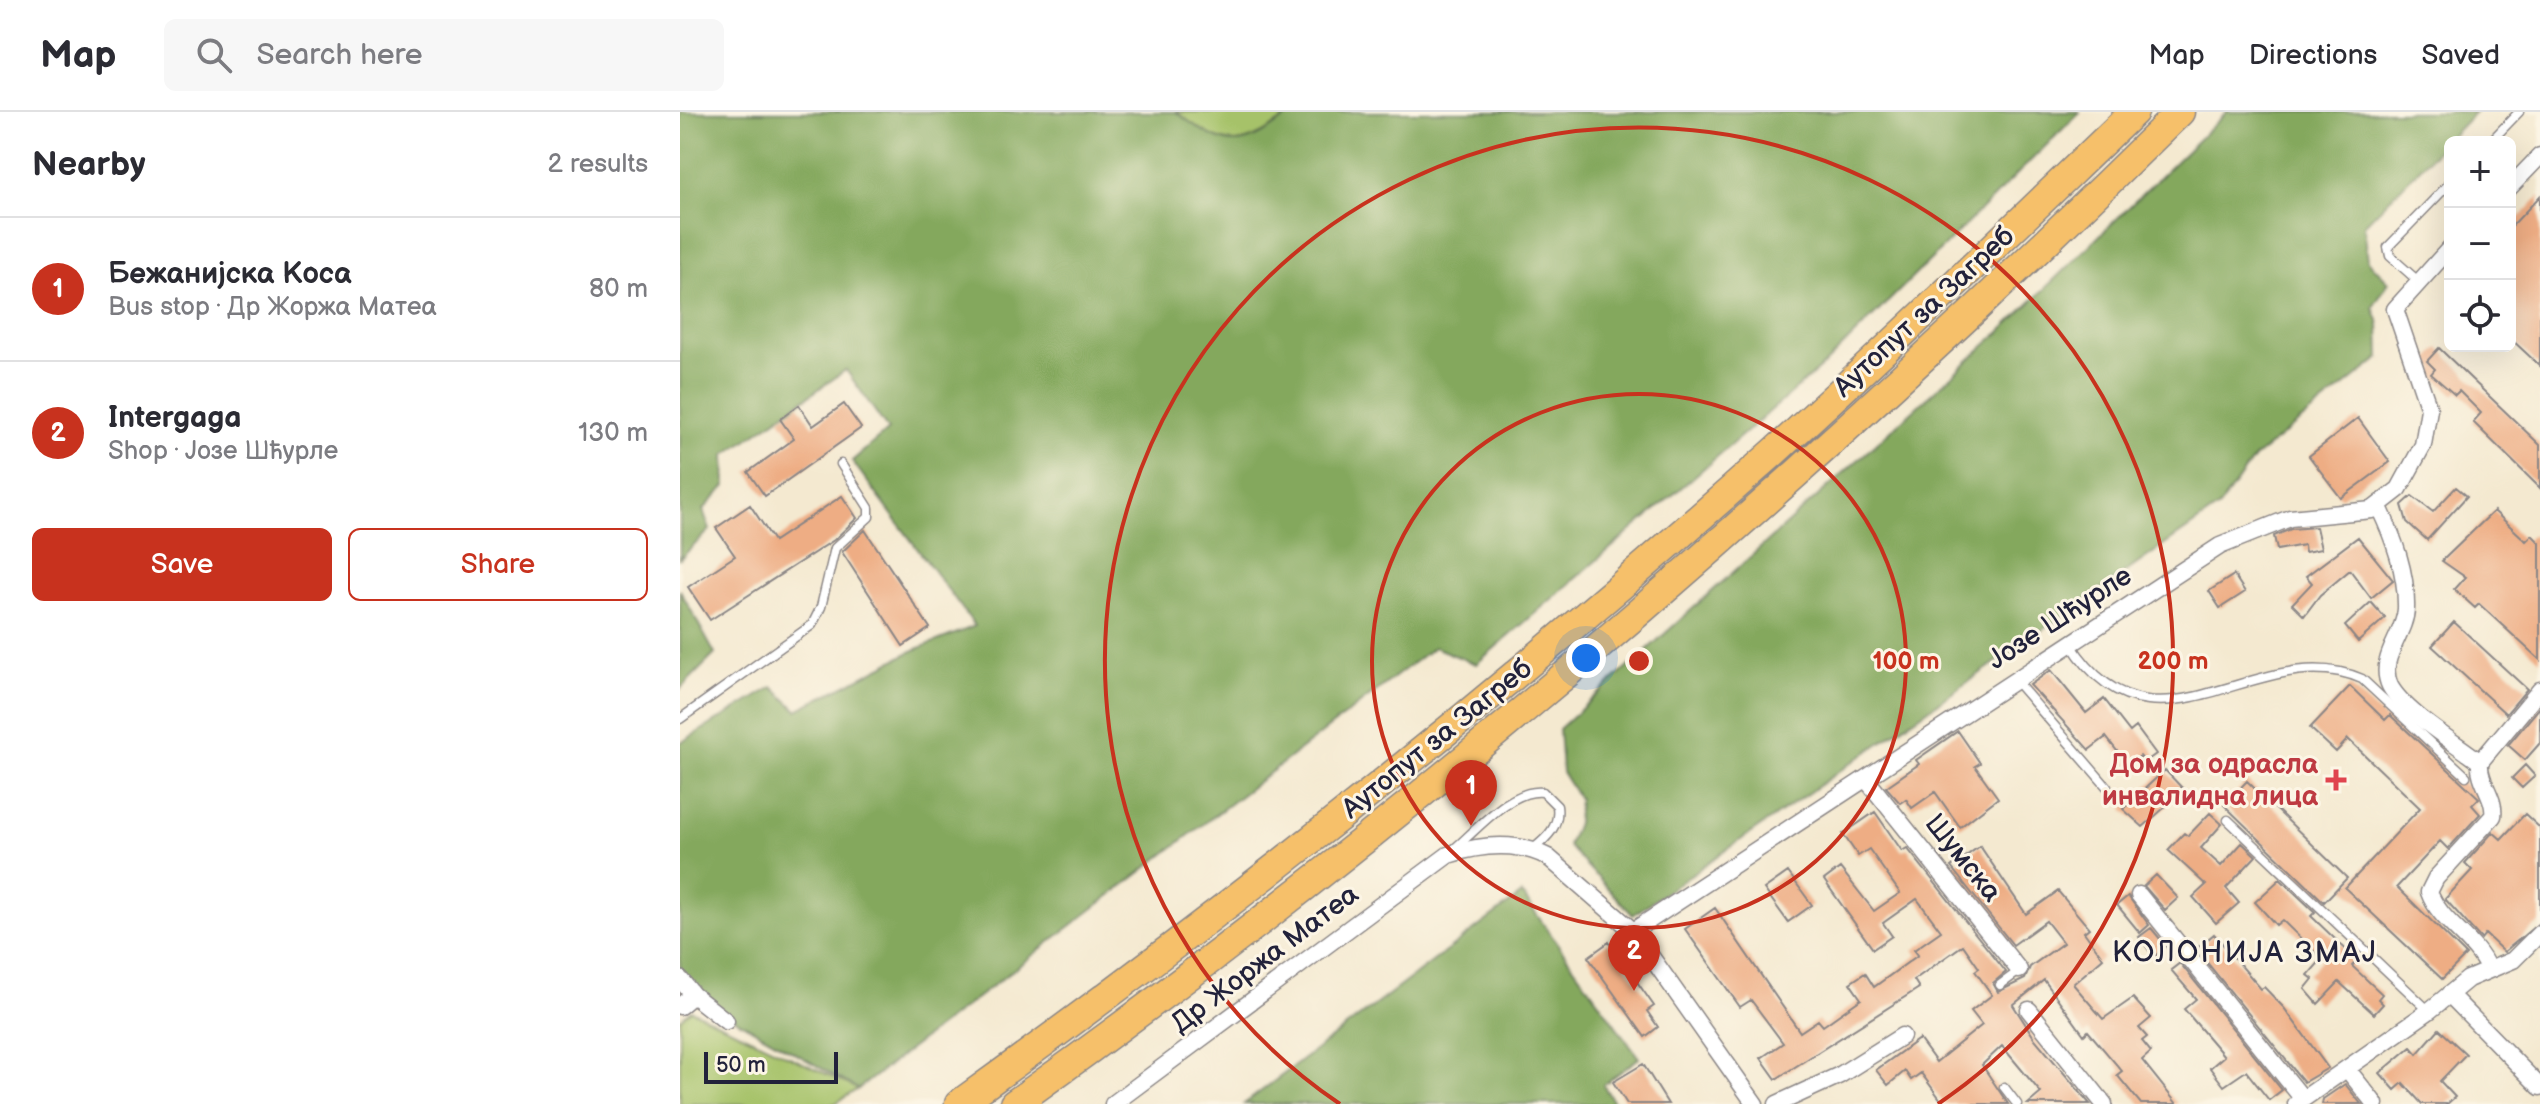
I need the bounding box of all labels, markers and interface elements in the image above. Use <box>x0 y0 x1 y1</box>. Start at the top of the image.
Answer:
search box <box>164 19 724 91</box>
text: Map <box>40 33 116 78</box>
icon: search <box>192 33 236 77</box>
text: Search here <box>256 37 423 73</box>
text: Map <box>2148 39 2205 72</box>
text: Directions <box>2249 39 2377 72</box>
text: Saved <box>2421 39 2500 72</box>
map controls <box>2444 136 2516 352</box>
button: + <box>2444 136 2516 208</box>
text: Nearby <box>32 144 146 185</box>
text: 2 results <box>548 149 648 180</box>
button: − <box>2444 208 2516 280</box>
street label: Аутопут за Загреб <box>1826 220 2021 405</box>
text: Бежанијска Коса <box>108 256 351 292</box>
text: 1 <box>53 274 63 305</box>
text: 80 m <box>589 274 648 305</box>
button: locate <box>2444 280 2516 352</box>
text: Bus stop · Др Жоржа Матеа <box>108 292 437 323</box>
text: Intergaga <box>108 400 242 436</box>
text: 2 <box>50 418 66 449</box>
text: 130 m <box>578 418 648 449</box>
text: Shop · Јозе Шћурле <box>108 436 338 467</box>
button: Save <box>32 528 332 601</box>
button: Share <box>348 528 648 601</box>
street label: Јозе Шћурле <box>1982 559 2138 677</box>
your location <box>1566 638 1606 678</box>
centre of rings <box>1625 647 1653 675</box>
text: 100 m <box>1873 647 1939 676</box>
text: 200 m <box>2138 647 2208 676</box>
street label: Аутопут за Загреб <box>1335 652 1539 826</box>
place label: Дом за одрасла инвалидна лица <box>2102 748 2319 813</box>
pin: 1 <box>1445 760 1497 826</box>
marker: Дом за одрасла инвалидна лица <box>2325 769 2347 791</box>
street label: Шумска <box>1918 808 2009 909</box>
street label: Др Жоржа Матеа <box>1165 878 1365 1040</box>
pin: 2 <box>1608 925 1660 991</box>
district label: КОЛОНИЈА ЗМАЈ <box>2112 935 2378 971</box>
scale bar <box>704 1048 838 1084</box>
text: 50 m <box>716 1052 766 1079</box>

